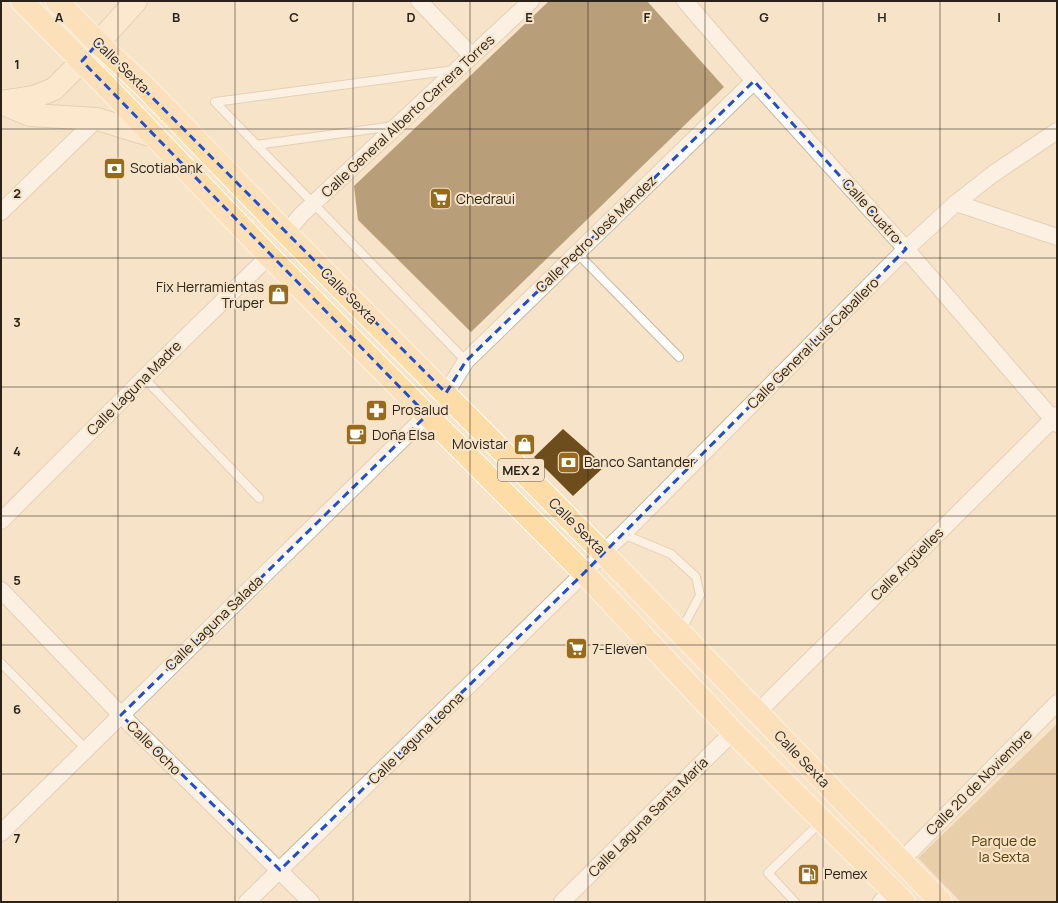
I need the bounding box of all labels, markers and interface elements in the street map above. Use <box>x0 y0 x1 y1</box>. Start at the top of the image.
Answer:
text: A <box>55 8 64 26</box>
text: B <box>172 8 180 26</box>
text: C <box>289 8 299 26</box>
text: D <box>406 8 416 26</box>
text: E <box>525 8 533 26</box>
text: F <box>644 8 651 26</box>
text: G <box>759 8 769 26</box>
text: H <box>877 8 887 26</box>
text: I <box>997 8 1001 26</box>
street label: Calle General Alberto Carrera Torres <box>317 30 498 201</box>
street label: Calle Sexta <box>89 33 154 97</box>
text: 1 <box>14 55 20 73</box>
bank icon: Scotiabank <box>102 155 128 181</box>
place label: Scotiabank <box>130 158 203 177</box>
street label: Calle Pedro José Méndez <box>531 171 660 296</box>
street label: Calle Cuatro <box>838 174 906 247</box>
text: 2 <box>13 184 21 202</box>
supermarket icon: Chedraui <box>428 186 454 212</box>
place label: Chedraui <box>456 189 515 208</box>
street label: Calle Sexta <box>317 263 382 328</box>
street label: Calle General Luis Caballero <box>743 273 883 413</box>
place label: Fix Herramientas Truper <box>156 277 264 312</box>
shop icon: Fix Herramientas Truper <box>266 282 292 308</box>
text: 3 <box>13 313 21 331</box>
street label: Calle Laguna Madre <box>82 336 185 439</box>
pharmacy icon: Prosalud <box>363 397 389 423</box>
place label: Prosalud <box>392 400 449 419</box>
cafe icon: Doña Elsa <box>343 422 369 448</box>
place label: Doña Elsa <box>372 425 435 444</box>
shop icon: Movistar <box>511 431 537 457</box>
place label: Movistar <box>452 434 508 453</box>
text: 4 <box>13 442 21 460</box>
bank icon: Banco Santander <box>556 449 582 475</box>
place label: Banco Santander <box>584 452 695 471</box>
road number: MEX 2 <box>498 459 544 481</box>
street label: Calle Sexta <box>545 493 610 558</box>
street label: Calle Argüelles <box>866 523 947 604</box>
text: 5 <box>13 571 21 589</box>
street label: Calle Laguna Salada <box>161 571 267 674</box>
supermarket icon: 7-Eleven <box>563 636 589 662</box>
place label: 7-Eleven <box>592 639 647 658</box>
street label: Calle Laguna Leona <box>364 687 467 788</box>
text: 6 <box>13 700 21 718</box>
street label: Calle Ocho <box>123 716 186 779</box>
street label: Calle 20 de Noviembre <box>921 724 1036 839</box>
street label: Calle Sexta <box>770 726 834 791</box>
street label: Calle Laguna Santa María <box>584 753 712 881</box>
text: 7 <box>14 829 21 847</box>
park label: Parque de la Sexta <box>971 831 1037 866</box>
fuel station icon: Pemex <box>795 861 821 887</box>
place label: Pemex <box>824 864 868 883</box>

